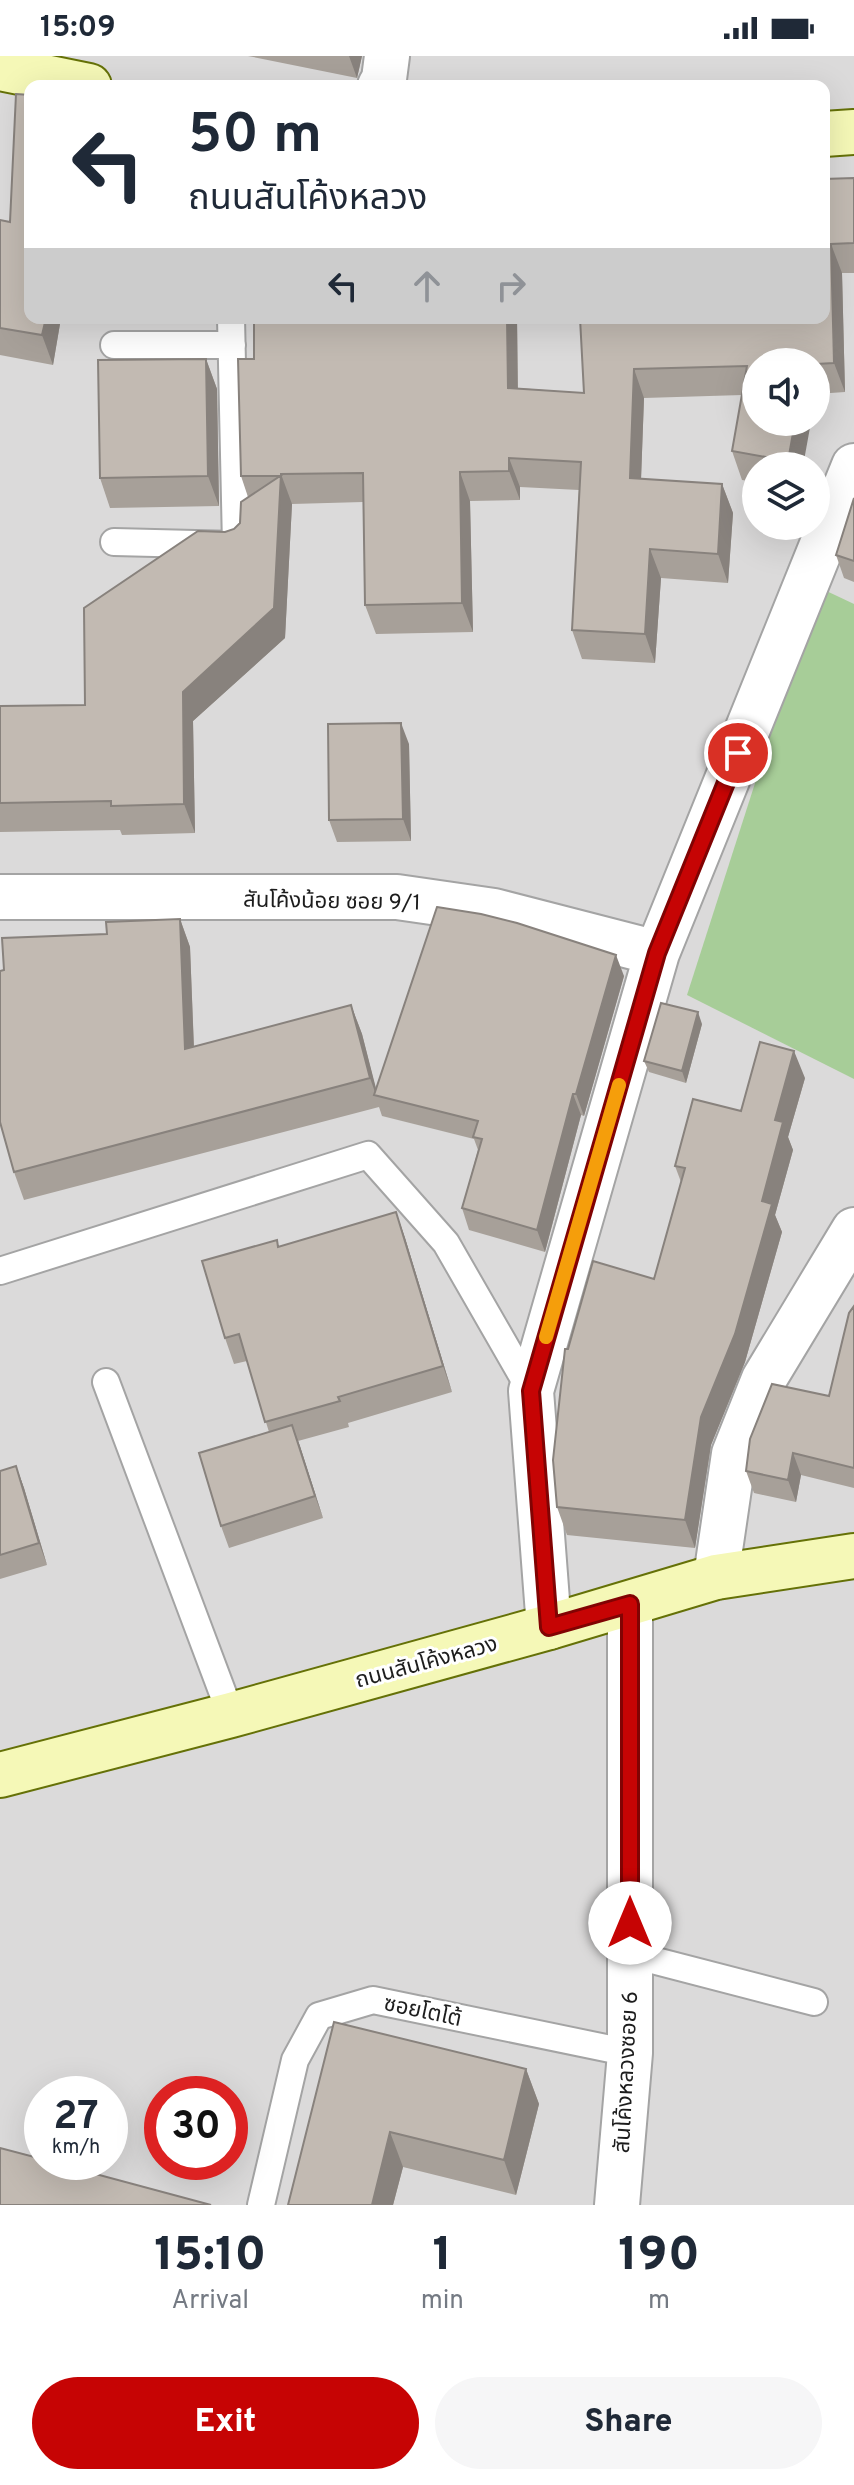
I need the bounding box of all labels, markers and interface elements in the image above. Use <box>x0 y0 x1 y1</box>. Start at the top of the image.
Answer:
text: 15:09 <box>40 10 116 47</box>
text: 50 m <box>188 102 322 172</box>
icon: left <box>56 112 160 216</box>
text: ถนนสันโค้งหลวง <box>188 177 427 223</box>
icon: left <box>321 264 365 308</box>
icon: ahead <box>405 264 449 308</box>
icon: right <box>489 264 533 308</box>
map controls <box>742 348 830 540</box>
button: sound <box>742 348 830 436</box>
button: layers <box>742 452 830 540</box>
pin <box>704 719 772 787</box>
icon: arrive <box>716 731 760 775</box>
street label: สันโค้งน้อย ซอย 9/1 <box>243 887 421 918</box>
street label: ถนนสันโค้งหลวง <box>353 1631 501 1695</box>
position arrow <box>588 1881 672 1965</box>
street label: สันโค้งหลวงซอย 6 <box>610 1990 645 2154</box>
street label: ซอยโตโต้ <box>381 1991 464 2034</box>
speed limit sign: 30 <box>144 2076 248 2180</box>
text: 27 <box>53 2093 99 2143</box>
text: km/h <box>52 2135 100 2161</box>
text: 15:10 <box>154 2227 266 2287</box>
text: 1 <box>432 2227 452 2287</box>
text: 190 <box>618 2227 700 2287</box>
text: Arrival <box>172 2285 249 2318</box>
text: min <box>421 2285 464 2318</box>
text: m <box>648 2285 670 2318</box>
button: Exit <box>32 2377 419 2469</box>
button: Share <box>435 2377 822 2469</box>

